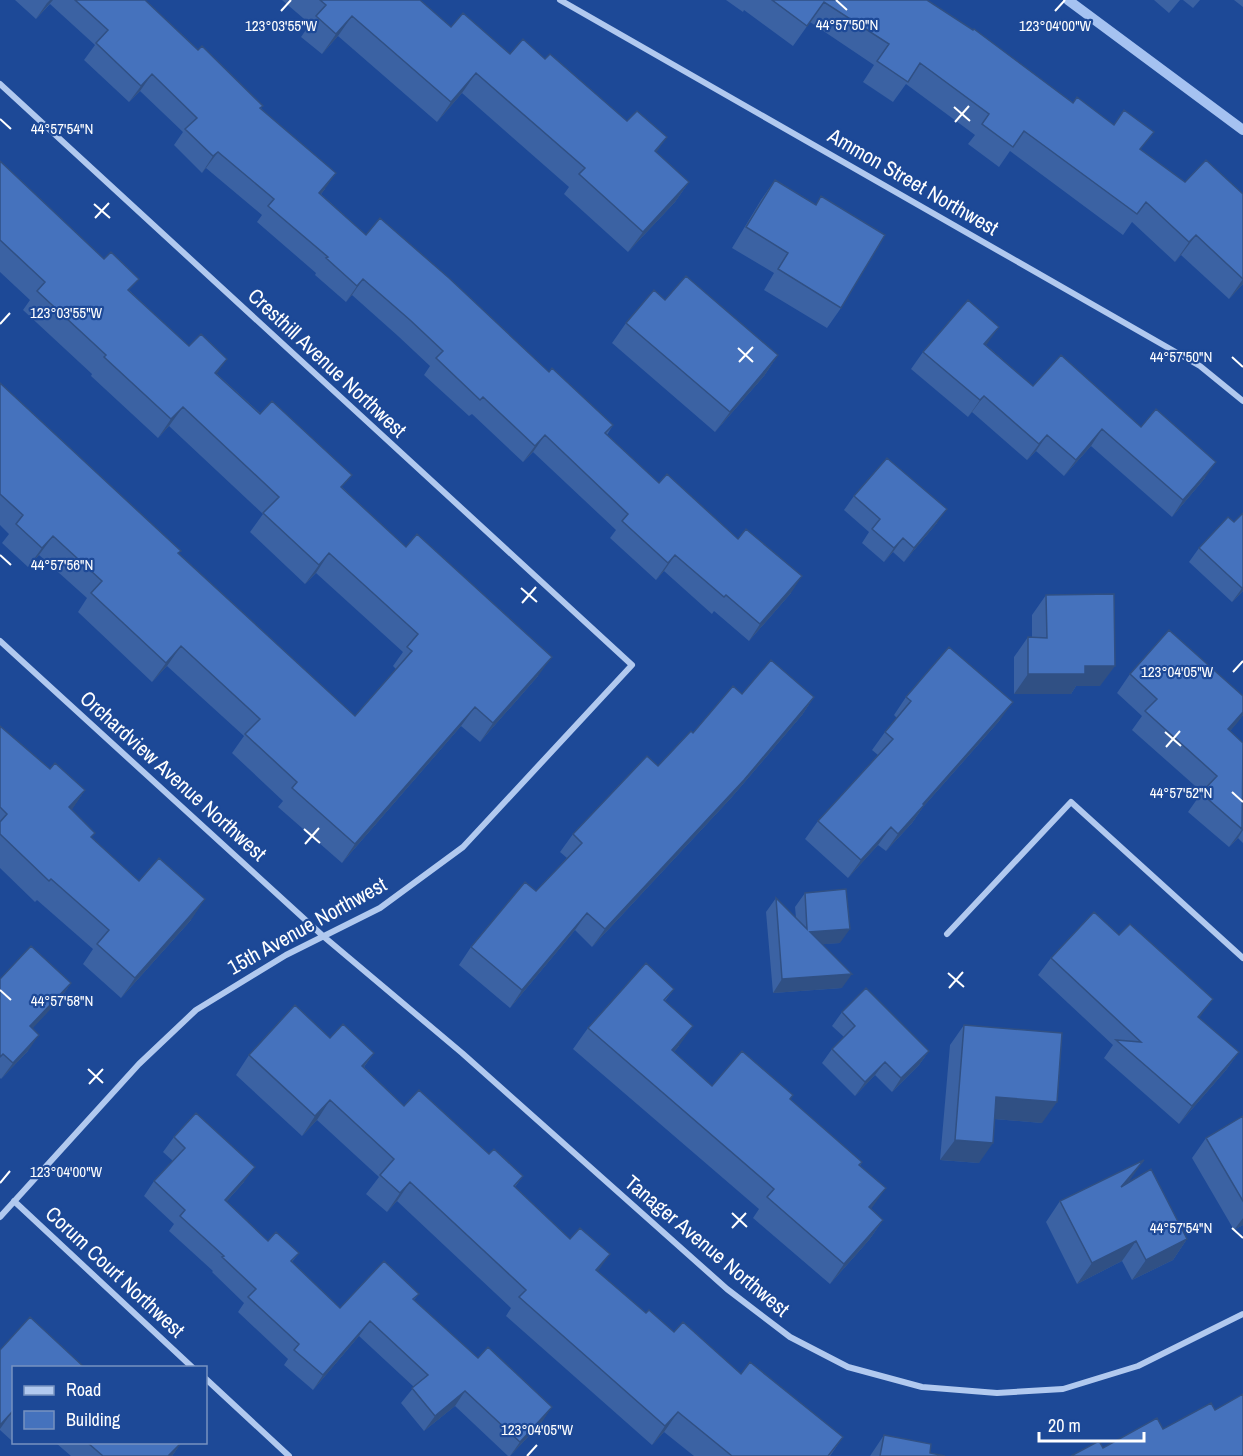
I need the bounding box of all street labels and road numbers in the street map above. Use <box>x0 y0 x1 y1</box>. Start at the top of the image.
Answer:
street label: Ammon Street Northwest <box>822 120 1004 242</box>
street label: Cresthill Avenue Northwest <box>242 281 413 444</box>
street label: Orchardview Avenue Northwest <box>74 684 273 867</box>
street label: 15th Avenue Northwest <box>222 870 392 981</box>
street label: Tanager Avenue Northwest <box>619 1168 796 1323</box>
street label: Corum Court Northwest <box>39 1199 192 1344</box>

